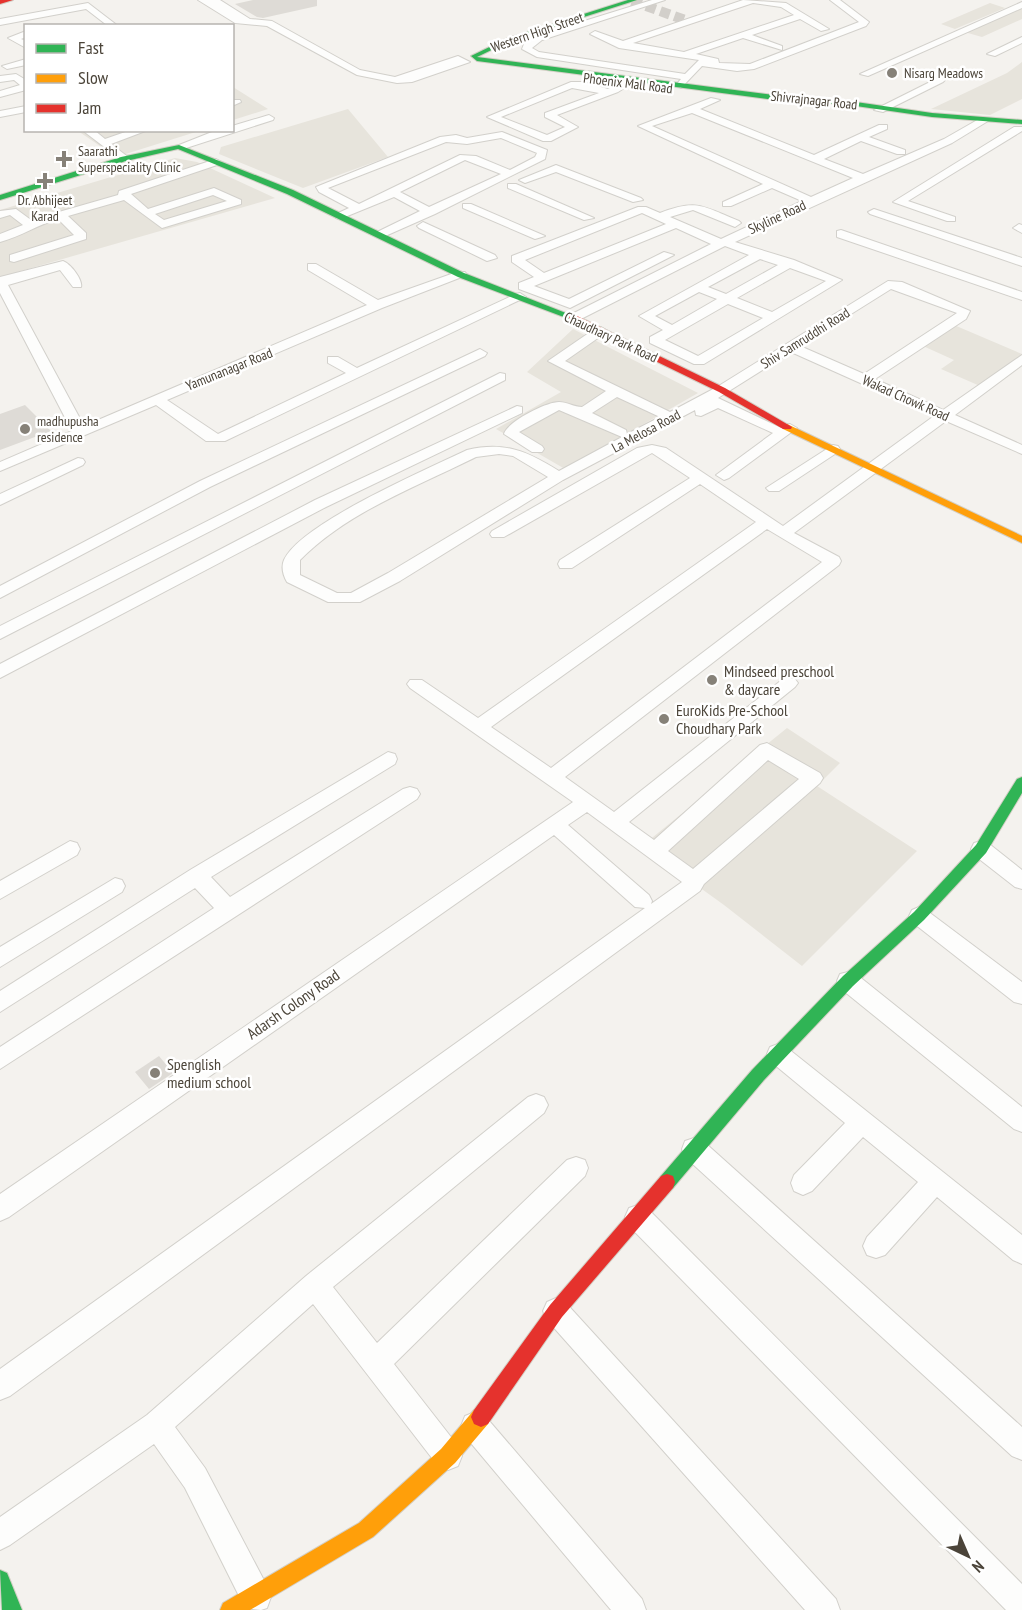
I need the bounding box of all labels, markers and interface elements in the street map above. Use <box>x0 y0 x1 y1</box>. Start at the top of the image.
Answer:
street label: Western High Street <box>488 8 586 56</box>
legend <box>24 24 234 132</box>
text: Fast <box>78 36 104 59</box>
place label: Nisarg Meadows <box>904 64 983 82</box>
text: Slow <box>78 66 109 89</box>
marker: Nisarg Meadows <box>885 66 899 80</box>
street label: Phoenix Mall Road <box>582 69 674 97</box>
street label: Shivrajnagar Road <box>770 86 858 114</box>
text: Jam <box>77 96 101 119</box>
place label: Saarathi Superspeciality Clinic <box>78 142 181 176</box>
marker: Saarathi Superspeciality Clinic <box>55 150 73 168</box>
marker: Dr. Abhijeet Karad <box>36 172 54 190</box>
place label: Dr. Abhijeet Karad <box>18 191 73 225</box>
street label: Skyline Road <box>745 196 809 238</box>
street label: Shiv Samruddhi Road <box>757 303 853 373</box>
street label: Chaudhary Park Road <box>561 307 661 367</box>
street label: Yamunanagar Road <box>183 343 275 395</box>
street label: Wakad Chowk Road <box>860 371 952 425</box>
street label: La Melosa Road <box>608 405 684 457</box>
place label: madhupusha residence <box>37 412 99 446</box>
marker: madhupusha residence <box>18 422 32 436</box>
place label: Mindseed preschool & daycare <box>724 661 834 699</box>
marker: Mindseed preschool & daycare <box>705 673 719 687</box>
place label: EuroKids Pre-School Choudhary Park <box>676 700 788 738</box>
marker: EuroKids Pre-School Choudhary Park <box>657 712 671 726</box>
street label: Adarsh Colony Road <box>243 965 343 1043</box>
place label: Spenglish medium school <box>167 1054 251 1092</box>
marker: Spenglish medium school <box>148 1066 162 1080</box>
north arrow <box>938 1526 998 1586</box>
text: N <box>968 1557 988 1577</box>

